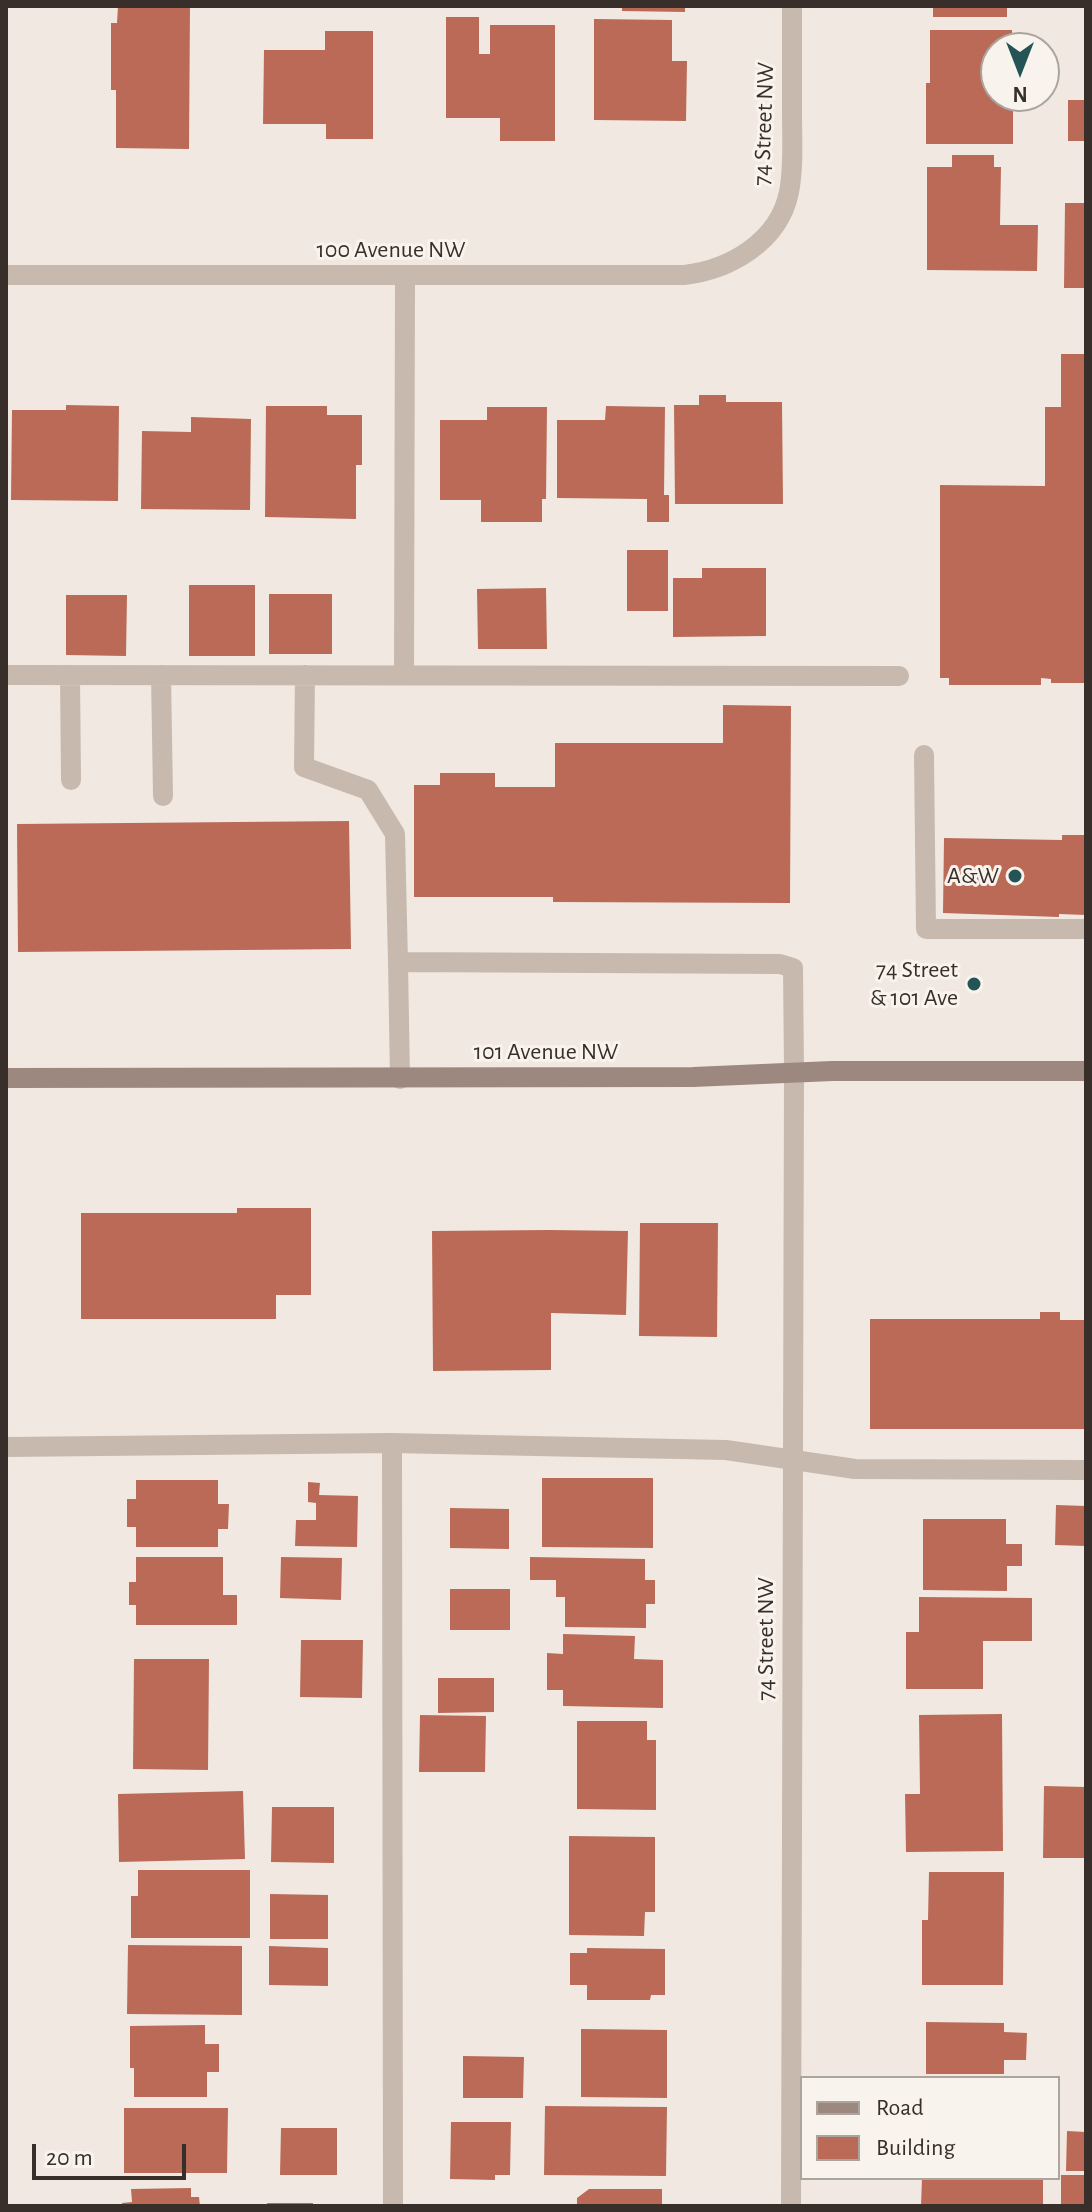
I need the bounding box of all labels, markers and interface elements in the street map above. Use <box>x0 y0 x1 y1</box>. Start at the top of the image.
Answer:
north arrow <box>980 32 1060 112</box>
street label: 74 Street NW <box>747 62 781 186</box>
text: N <box>1012 83 1028 105</box>
street label: 100 Avenue NW <box>317 236 465 264</box>
place label: A&W <box>947 862 999 890</box>
marker: A&W <box>1006 867 1024 885</box>
place label: 74 Street & 101 Ave <box>870 956 958 1012</box>
marker: 74 Street & 101 Ave <box>965 975 983 993</box>
street label: 101 Avenue NW <box>474 1038 618 1066</box>
street label: 74 Street NW <box>752 1577 780 1701</box>
legend <box>800 2076 1060 2180</box>
text: Road <box>876 2096 924 2120</box>
scale bar <box>36 2128 190 2178</box>
text: Building <box>876 2136 955 2160</box>
text: 20 m <box>46 2146 93 2170</box>

